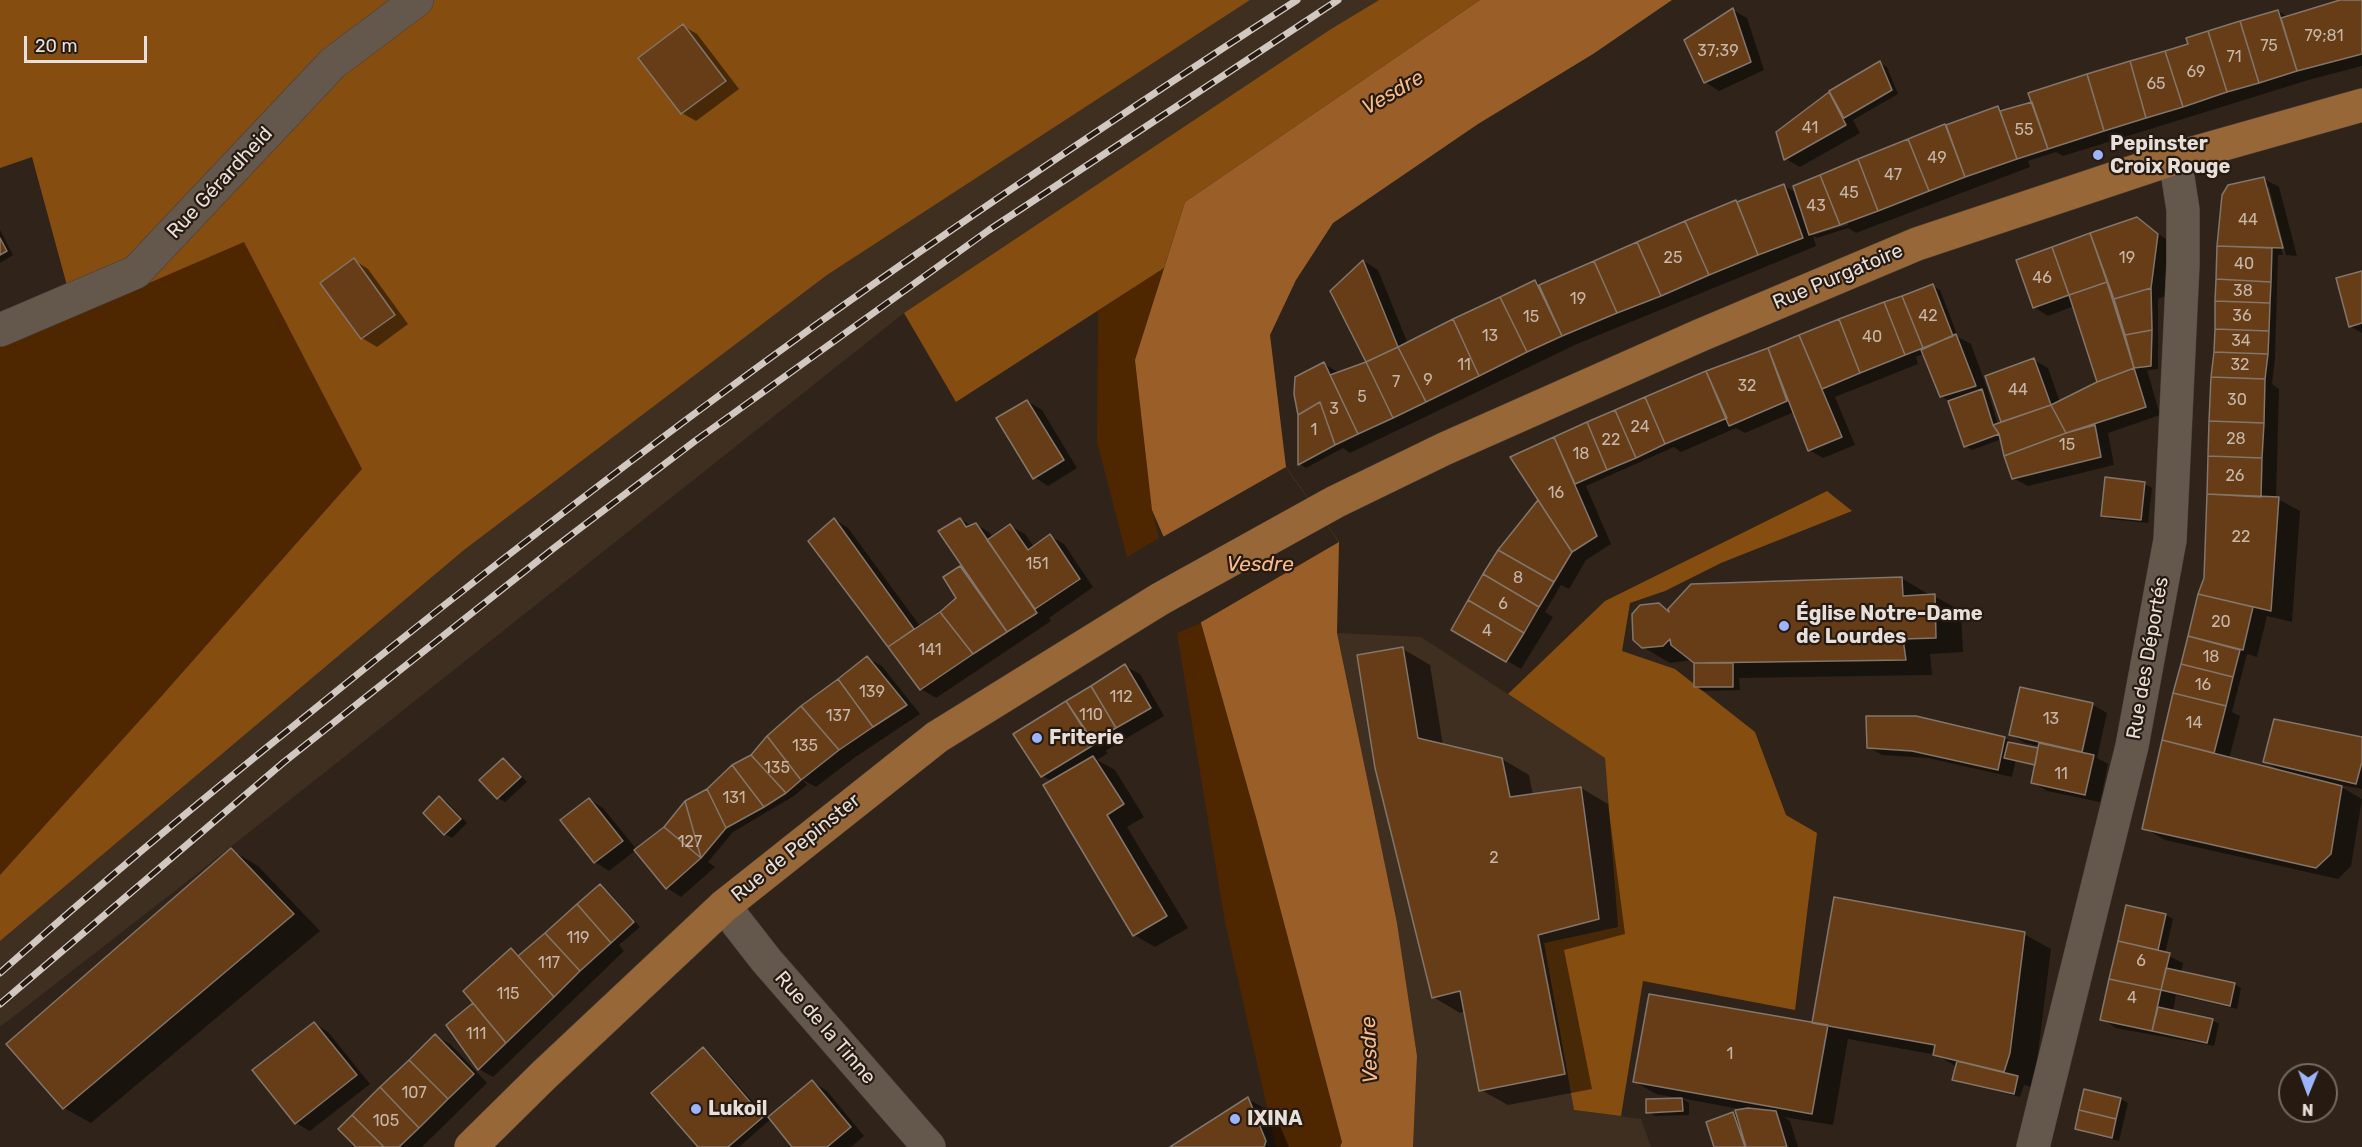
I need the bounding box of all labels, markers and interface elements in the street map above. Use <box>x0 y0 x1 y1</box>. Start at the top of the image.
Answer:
scale bar <box>27 24 150 62</box>
house number: 79;81 <box>2304 26 2344 46</box>
text: 20 m <box>35 35 77 57</box>
house number: 75 <box>2260 36 2278 56</box>
house number: 37;39 <box>1697 41 1739 61</box>
house number: 71 <box>2226 47 2242 67</box>
house number: 69 <box>2186 62 2206 82</box>
water label: Vesdre <box>1358 65 1428 121</box>
house number: 65 <box>2146 74 2166 94</box>
house number: 41 <box>1802 118 1818 138</box>
house number: 55 <box>2014 120 2034 140</box>
street label: Rue Gérardheid <box>162 122 278 244</box>
place label: Pepinster Croix Rouge <box>2110 132 2230 179</box>
house number: 49 <box>1927 148 1947 168</box>
marker: Pepinster Croix Rouge <box>2091 148 2105 162</box>
house number: 47 <box>1884 165 1902 185</box>
house number: 45 <box>1839 183 1859 203</box>
house number: 43 <box>1806 196 1826 216</box>
house number: 44 <box>2238 210 2258 230</box>
street label: Rue Purgatoire <box>1769 239 1907 315</box>
house number: 25 <box>1664 248 1682 268</box>
house number: 19 <box>2119 248 2135 268</box>
house number: 40 <box>2234 254 2254 274</box>
house number: 46 <box>2032 268 2052 288</box>
house number: 38 <box>2233 281 2253 301</box>
house number: 19 <box>1570 289 1586 309</box>
house number: 42 <box>1918 306 1938 326</box>
house number: 36 <box>2232 306 2252 326</box>
house number: 15 <box>1523 307 1539 327</box>
house number: 13 <box>1482 326 1498 346</box>
house number: 40 <box>1862 327 1882 347</box>
house number: 34 <box>2231 331 2251 351</box>
house number: 11 <box>1457 355 1471 375</box>
house number: 32 <box>2230 355 2250 375</box>
house number: 9 <box>1423 370 1433 390</box>
house number: 7 <box>1392 372 1400 392</box>
house number: 32 <box>1737 376 1757 396</box>
house number: 44 <box>2008 380 2028 400</box>
house number: 5 <box>1357 387 1367 407</box>
house number: 30 <box>2227 390 2247 410</box>
house number: 3 <box>1329 399 1339 419</box>
house number: 24 <box>1630 417 1650 437</box>
house number: 1 <box>1311 420 1317 440</box>
house number: 28 <box>2226 429 2246 449</box>
house number: 22 <box>1602 430 1620 450</box>
house number: 15 <box>2059 435 2075 455</box>
house number: 18 <box>1572 444 1590 464</box>
house number: 26 <box>2225 466 2245 486</box>
house number: 16 <box>1548 483 1564 503</box>
house number: 22 <box>2232 527 2250 547</box>
water label: Vesdre <box>1226 552 1294 578</box>
house number: 151 <box>1026 554 1048 574</box>
house number: 8 <box>1513 568 1523 588</box>
street label: Rue des Déportés <box>2122 575 2174 741</box>
house number: 6 <box>1498 594 1508 614</box>
place label: Église Notre-Dame de Lourdes <box>1796 602 1983 649</box>
house number: 20 <box>2211 612 2231 632</box>
marker: Église Notre-Dame de Lourdes <box>1777 619 1791 633</box>
house number: 4 <box>1482 621 1492 641</box>
house number: 141 <box>918 640 942 660</box>
house number: 18 <box>2202 647 2220 667</box>
house number: 16 <box>2195 675 2211 695</box>
house number: 139 <box>859 682 885 702</box>
house number: 112 <box>1109 687 1133 707</box>
house number: 110 <box>1079 705 1103 725</box>
house number: 137 <box>826 706 850 726</box>
house number: 13 <box>2043 709 2059 729</box>
house number: 14 <box>2186 713 2202 733</box>
place label: Friterie <box>1049 726 1124 750</box>
marker: Friterie <box>1030 731 1044 745</box>
house number: 135 <box>792 736 818 756</box>
house number: 135 <box>764 758 790 778</box>
house number: 11 <box>2054 764 2068 784</box>
house number: 131 <box>722 788 746 808</box>
street label: Rue de Pepinster <box>727 789 865 907</box>
house number: 127 <box>678 832 702 852</box>
house number: 2 <box>1489 848 1499 868</box>
house number: 119 <box>566 928 590 948</box>
house number: 6 <box>2136 951 2146 971</box>
house number: 117 <box>538 953 560 973</box>
street label: Rue de la Tinne <box>769 967 881 1089</box>
house number: 115 <box>496 984 520 1004</box>
house number: 4 <box>2127 988 2137 1008</box>
water label: Vesdre <box>1356 1016 1384 1084</box>
house number: 111 <box>466 1024 486 1044</box>
house number: 1 <box>1727 1044 1733 1064</box>
north arrow <box>2278 1063 2338 1123</box>
house number: 107 <box>401 1083 427 1103</box>
place label: Lukoil <box>708 1097 768 1121</box>
text: N <box>2302 1100 2314 1119</box>
marker: Lukoil <box>689 1102 703 1116</box>
place label: IXINA <box>1247 1107 1302 1131</box>
house number: 105 <box>373 1111 399 1131</box>
marker: IXINA <box>1228 1112 1242 1126</box>

